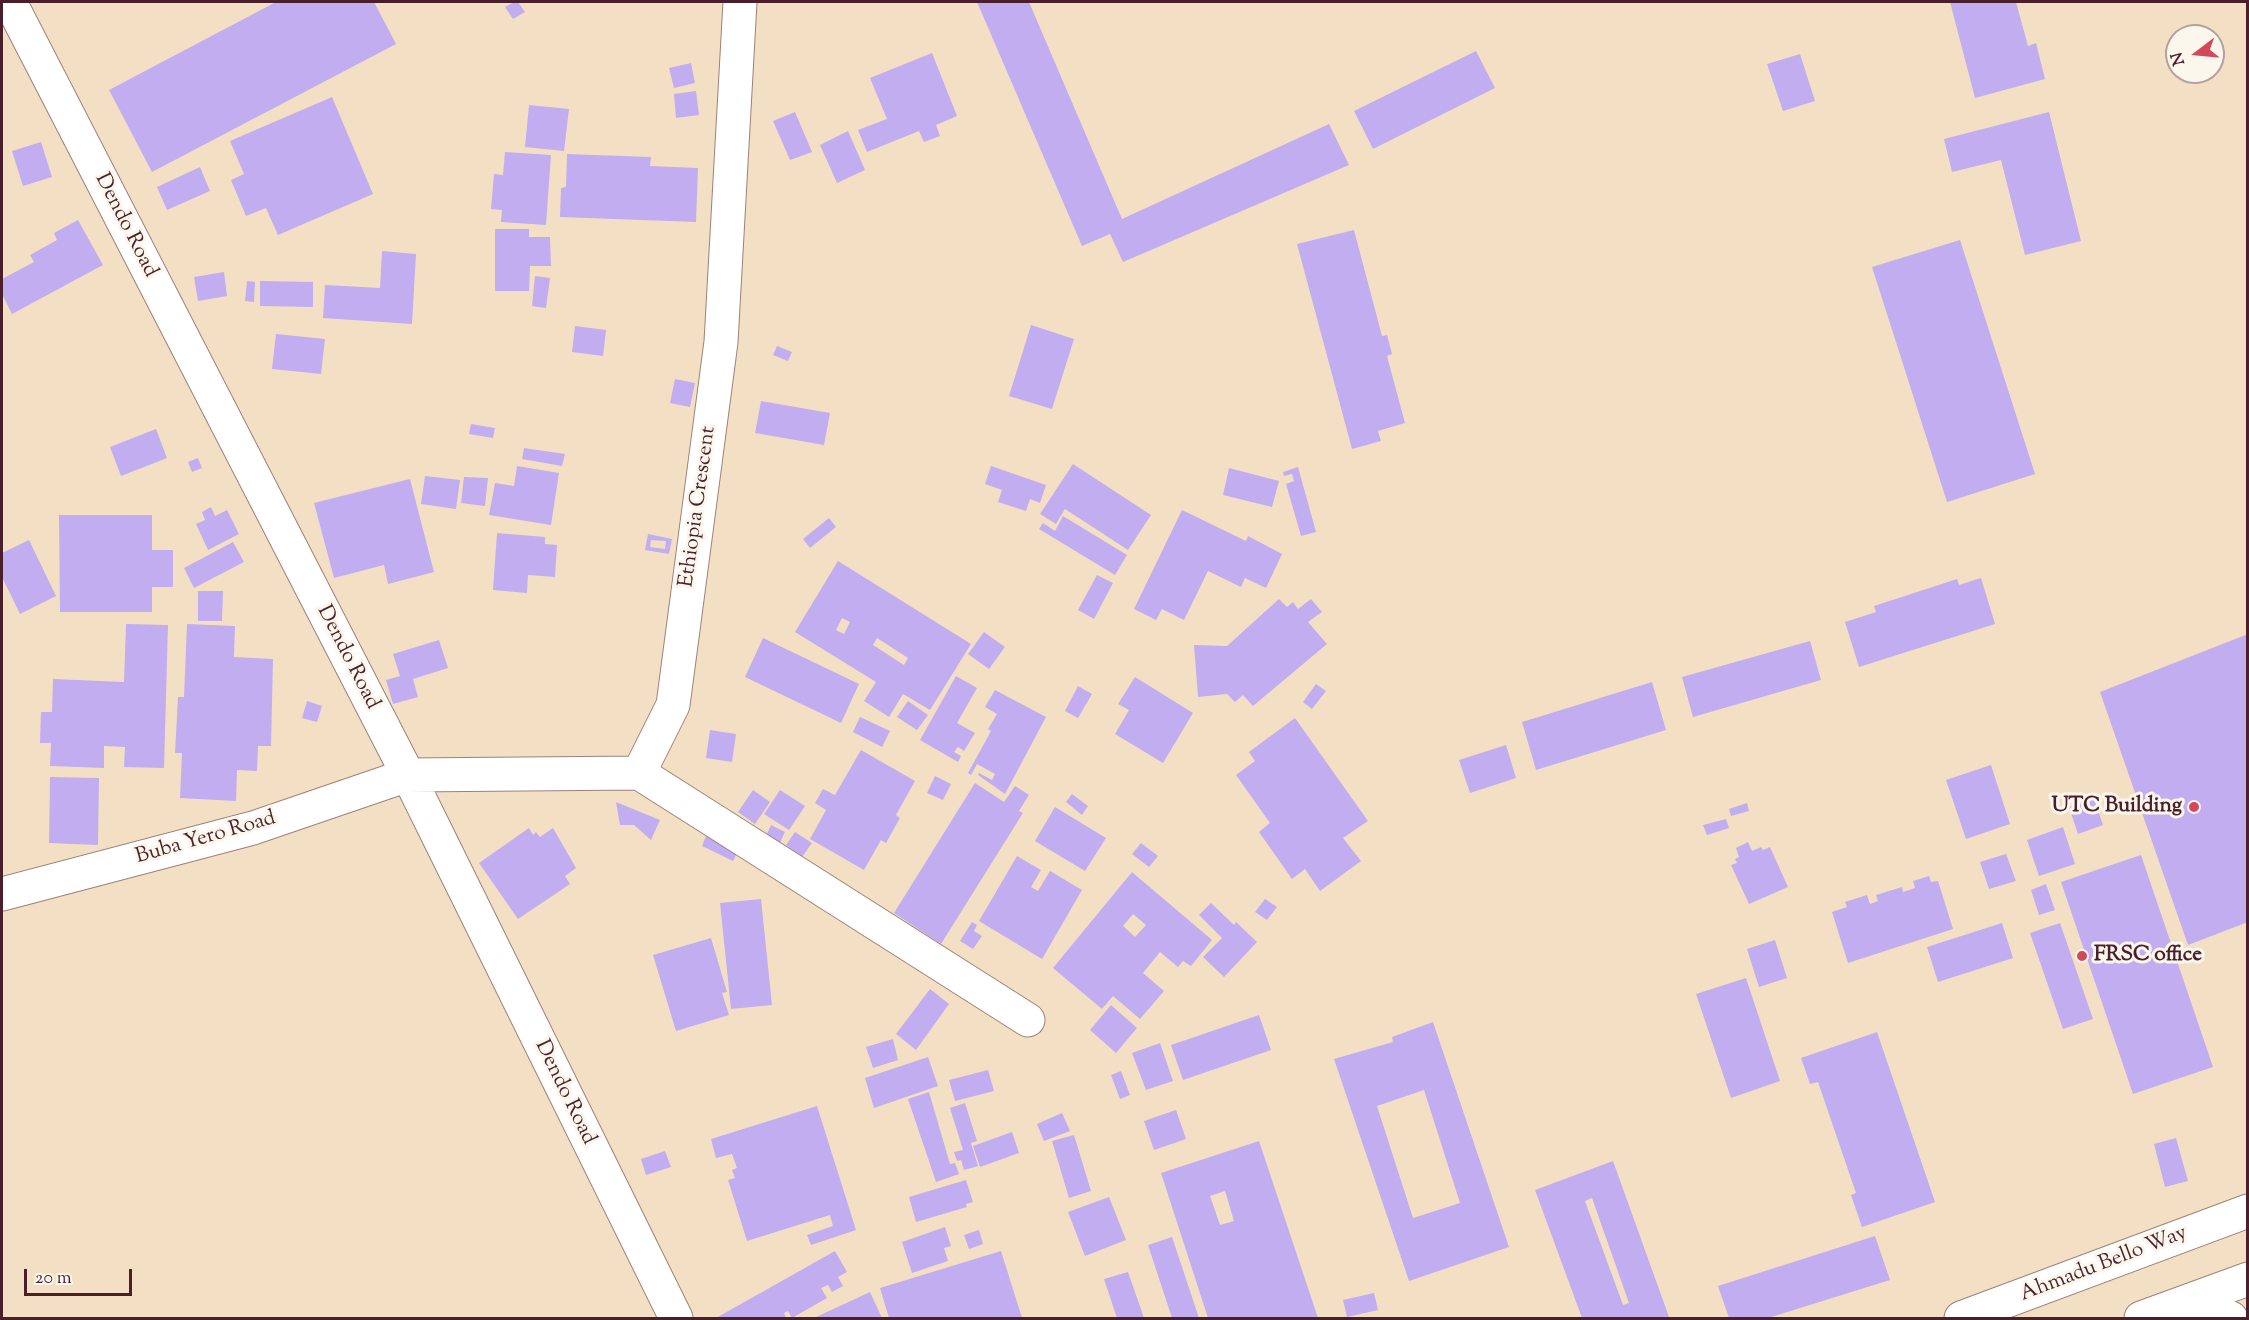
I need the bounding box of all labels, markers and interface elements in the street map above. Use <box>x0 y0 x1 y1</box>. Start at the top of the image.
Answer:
north arrow <box>2165 24 2225 84</box>
text: N <box>2166 49 2192 68</box>
street label: Dendo Road <box>88 170 162 282</box>
street label: Ethiopia Crescent <box>675 425 723 589</box>
street label: Dendo Road <box>310 602 384 714</box>
place label: UTC Building <box>2051 794 2182 820</box>
marker: UTC Building <box>2187 800 2201 814</box>
street label: Buba Yero Road <box>133 807 279 871</box>
place label: FRSC office <box>2094 943 2202 969</box>
marker: FRSC office <box>2075 949 2089 963</box>
street label: Dendo Road <box>528 1036 600 1150</box>
street label: Ahmadu Bello Way <box>2017 1222 2191 1308</box>
scale bar <box>27 1257 135 1295</box>
text: 20 m <box>35 1266 72 1292</box>

